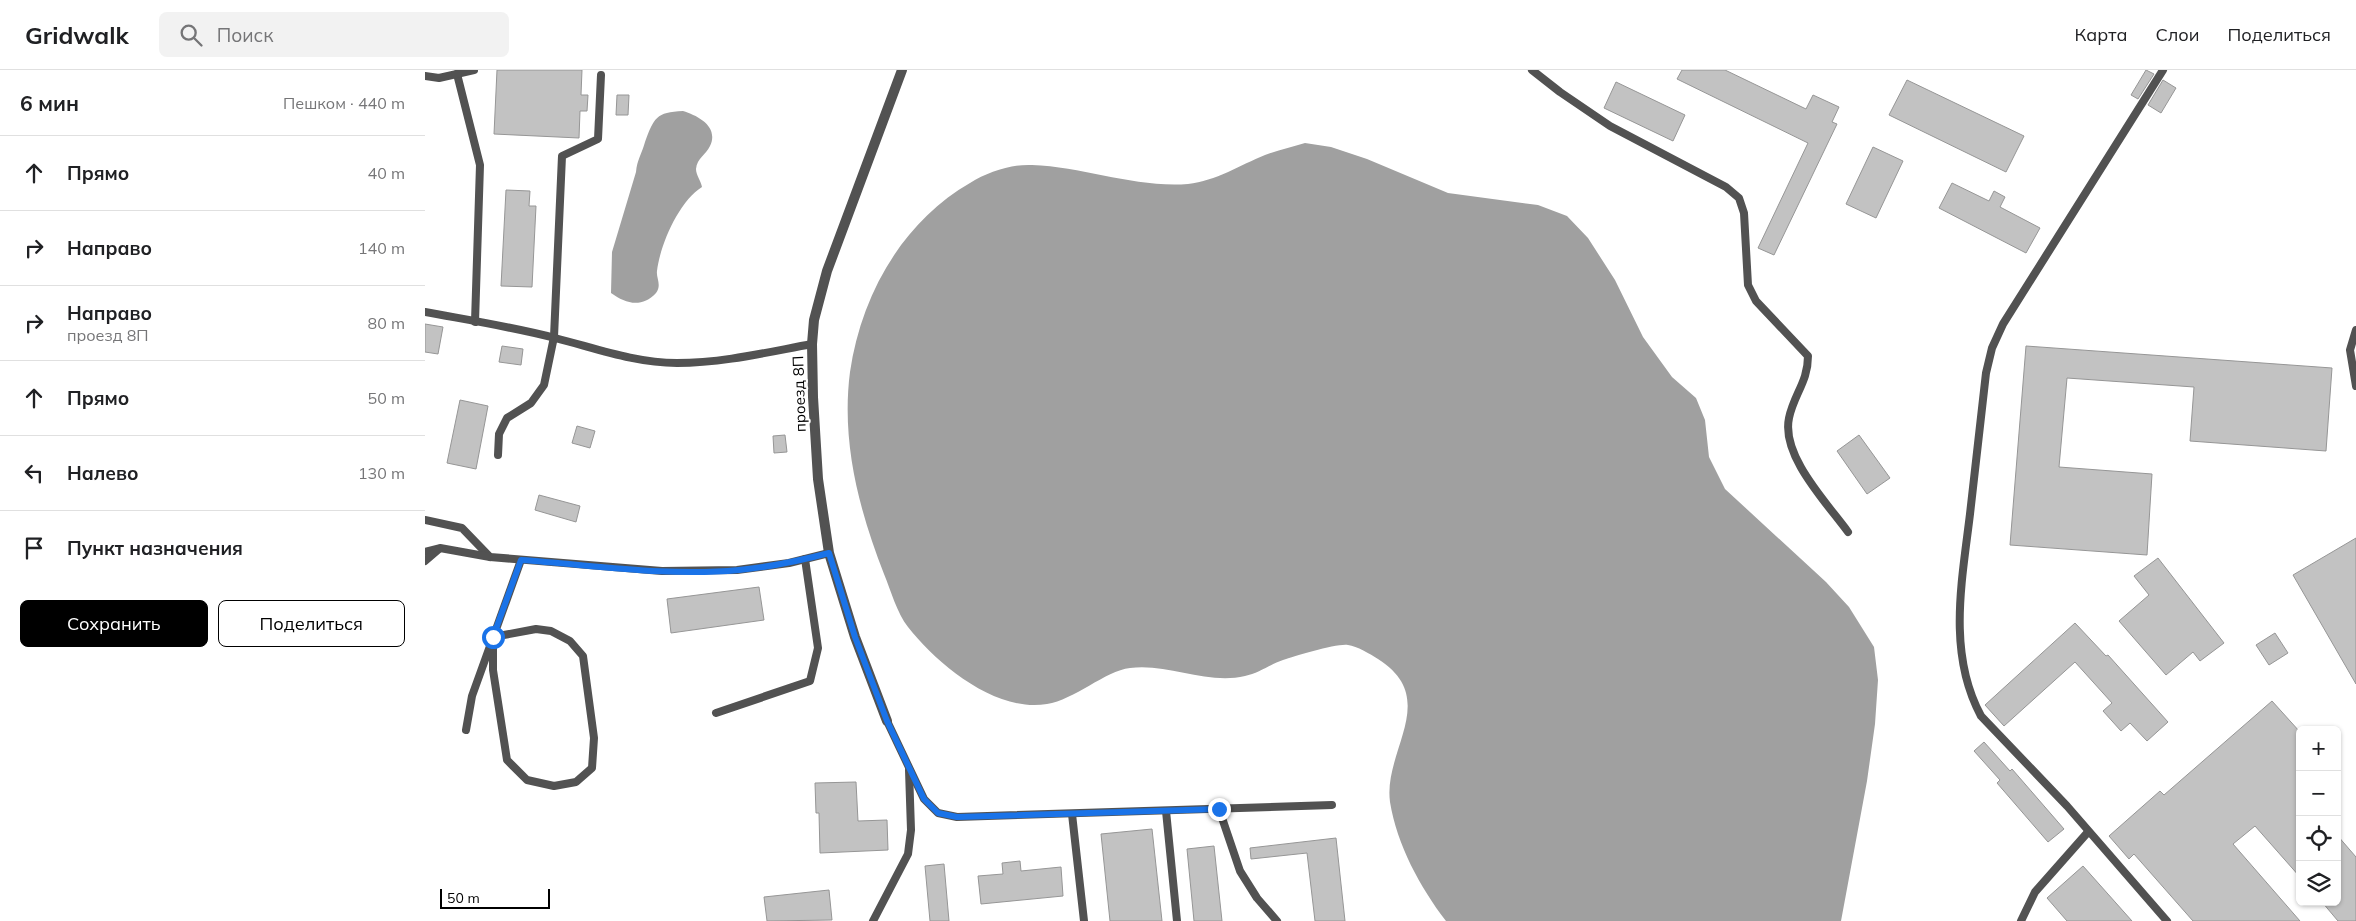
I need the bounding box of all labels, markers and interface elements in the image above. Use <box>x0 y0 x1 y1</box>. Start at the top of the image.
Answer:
search box <box>159 12 509 57</box>
text: Gridwalk <box>25 20 129 50</box>
icon: search <box>177 21 205 49</box>
text: Поиск <box>217 23 273 47</box>
text: Карта <box>2075 23 2127 46</box>
text: Слои <box>2155 23 2200 46</box>
text: Поделиться <box>2228 23 2331 46</box>
text: 6 мин <box>20 90 79 116</box>
text: Пешком · 440 m <box>283 93 405 113</box>
icon: ahead <box>20 159 48 187</box>
text: Прямо <box>67 161 129 185</box>
text: 40 m <box>368 163 405 183</box>
icon: right <box>20 234 48 262</box>
text: Направо <box>67 236 152 260</box>
text: 140 m <box>358 238 405 258</box>
text: Направо <box>67 301 152 325</box>
icon: right <box>20 309 48 337</box>
text: 80 m <box>368 313 405 333</box>
text: проезд 8П <box>67 325 148 345</box>
street label: проезд 8П <box>788 355 810 433</box>
icon: ahead <box>20 384 48 412</box>
text: Прямо <box>67 386 129 410</box>
text: 50 m <box>368 388 405 408</box>
icon: left <box>20 459 48 487</box>
text: Налево <box>67 461 139 485</box>
text: 130 m <box>358 463 405 483</box>
icon: arrive <box>20 534 48 562</box>
text: Пункт назначения <box>67 536 243 560</box>
button: Сохранить <box>20 600 208 647</box>
button: Поделиться <box>218 600 405 647</box>
route start <box>482 626 505 649</box>
map controls <box>2296 726 2341 906</box>
button: + <box>2296 726 2341 771</box>
button: − <box>2296 771 2341 816</box>
route end <box>1208 798 1231 821</box>
button: locate <box>2296 816 2341 861</box>
button: layers <box>2296 861 2341 906</box>
scale bar <box>440 886 550 909</box>
text: 50 m <box>447 889 480 907</box>

